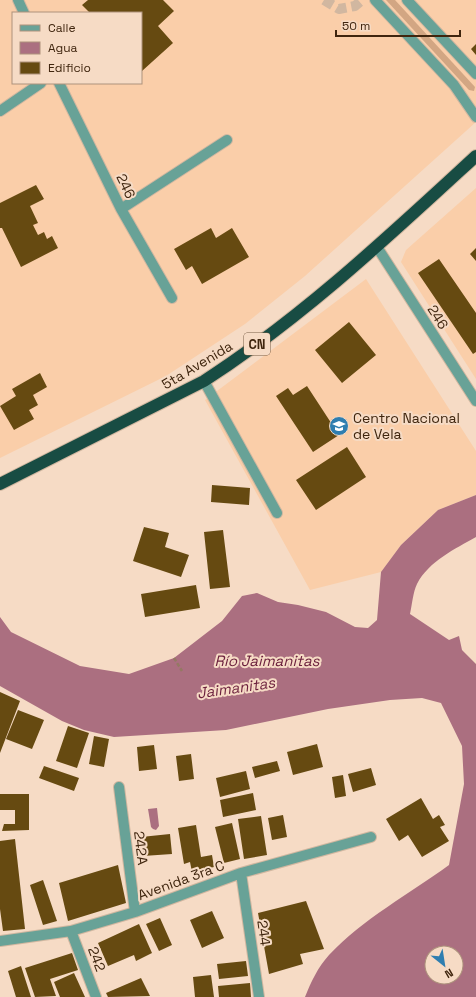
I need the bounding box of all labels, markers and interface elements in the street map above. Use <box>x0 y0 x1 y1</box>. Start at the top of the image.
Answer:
legend <box>12 12 142 84</box>
scale bar <box>336 12 460 38</box>
text: 50 m <box>342 18 370 34</box>
text: Calle <box>48 20 76 36</box>
text: Agua <box>48 40 78 56</box>
text: Edificio <box>48 60 91 76</box>
street label: 246 <box>112 171 140 201</box>
street label: 246 <box>424 301 452 333</box>
road number: CN <box>244 333 270 355</box>
street label: 5ta Avenida <box>158 337 236 393</box>
place label: Centro Nacional de Vela <box>353 409 460 443</box>
school or university icon: Centro Nacional de Vela <box>328 415 350 437</box>
water label: Río Jaimanitas <box>215 651 320 670</box>
water label: Jaimanitas <box>196 672 277 702</box>
street label: 242A <box>130 830 152 866</box>
street label: Avenida 3ra C <box>135 856 227 904</box>
street label: 244 <box>253 919 275 947</box>
street label: 242 <box>84 944 110 974</box>
north arrow <box>424 945 464 985</box>
text: N <box>442 966 456 982</box>

